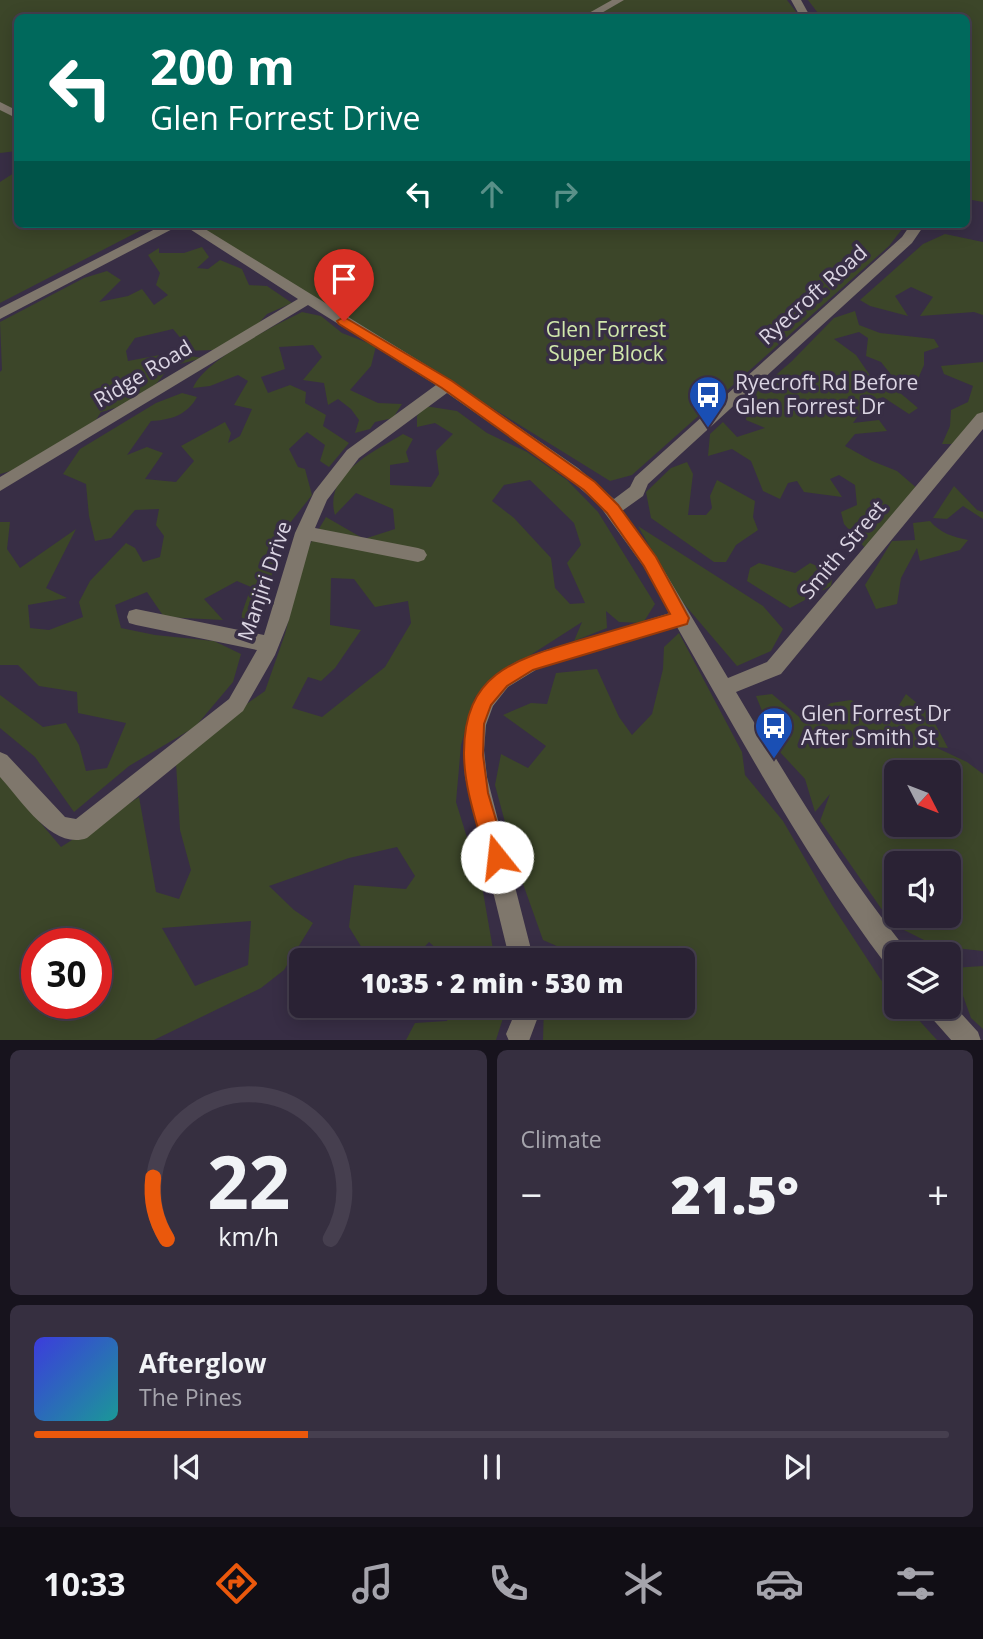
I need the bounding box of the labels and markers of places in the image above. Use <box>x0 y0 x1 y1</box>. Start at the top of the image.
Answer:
pin <box>314 249 374 321</box>
place label: Ryecroft Rd Before Glen Forrest Dr <box>735 368 918 420</box>
bus stop icon: Ryecroft Rd Before Glen Forrest Dr <box>687 374 729 429</box>
place label: Glen Forrest Dr After Smith St <box>801 699 951 751</box>
bus stop icon: Glen Forrest Dr After Smith St <box>753 705 795 760</box>

